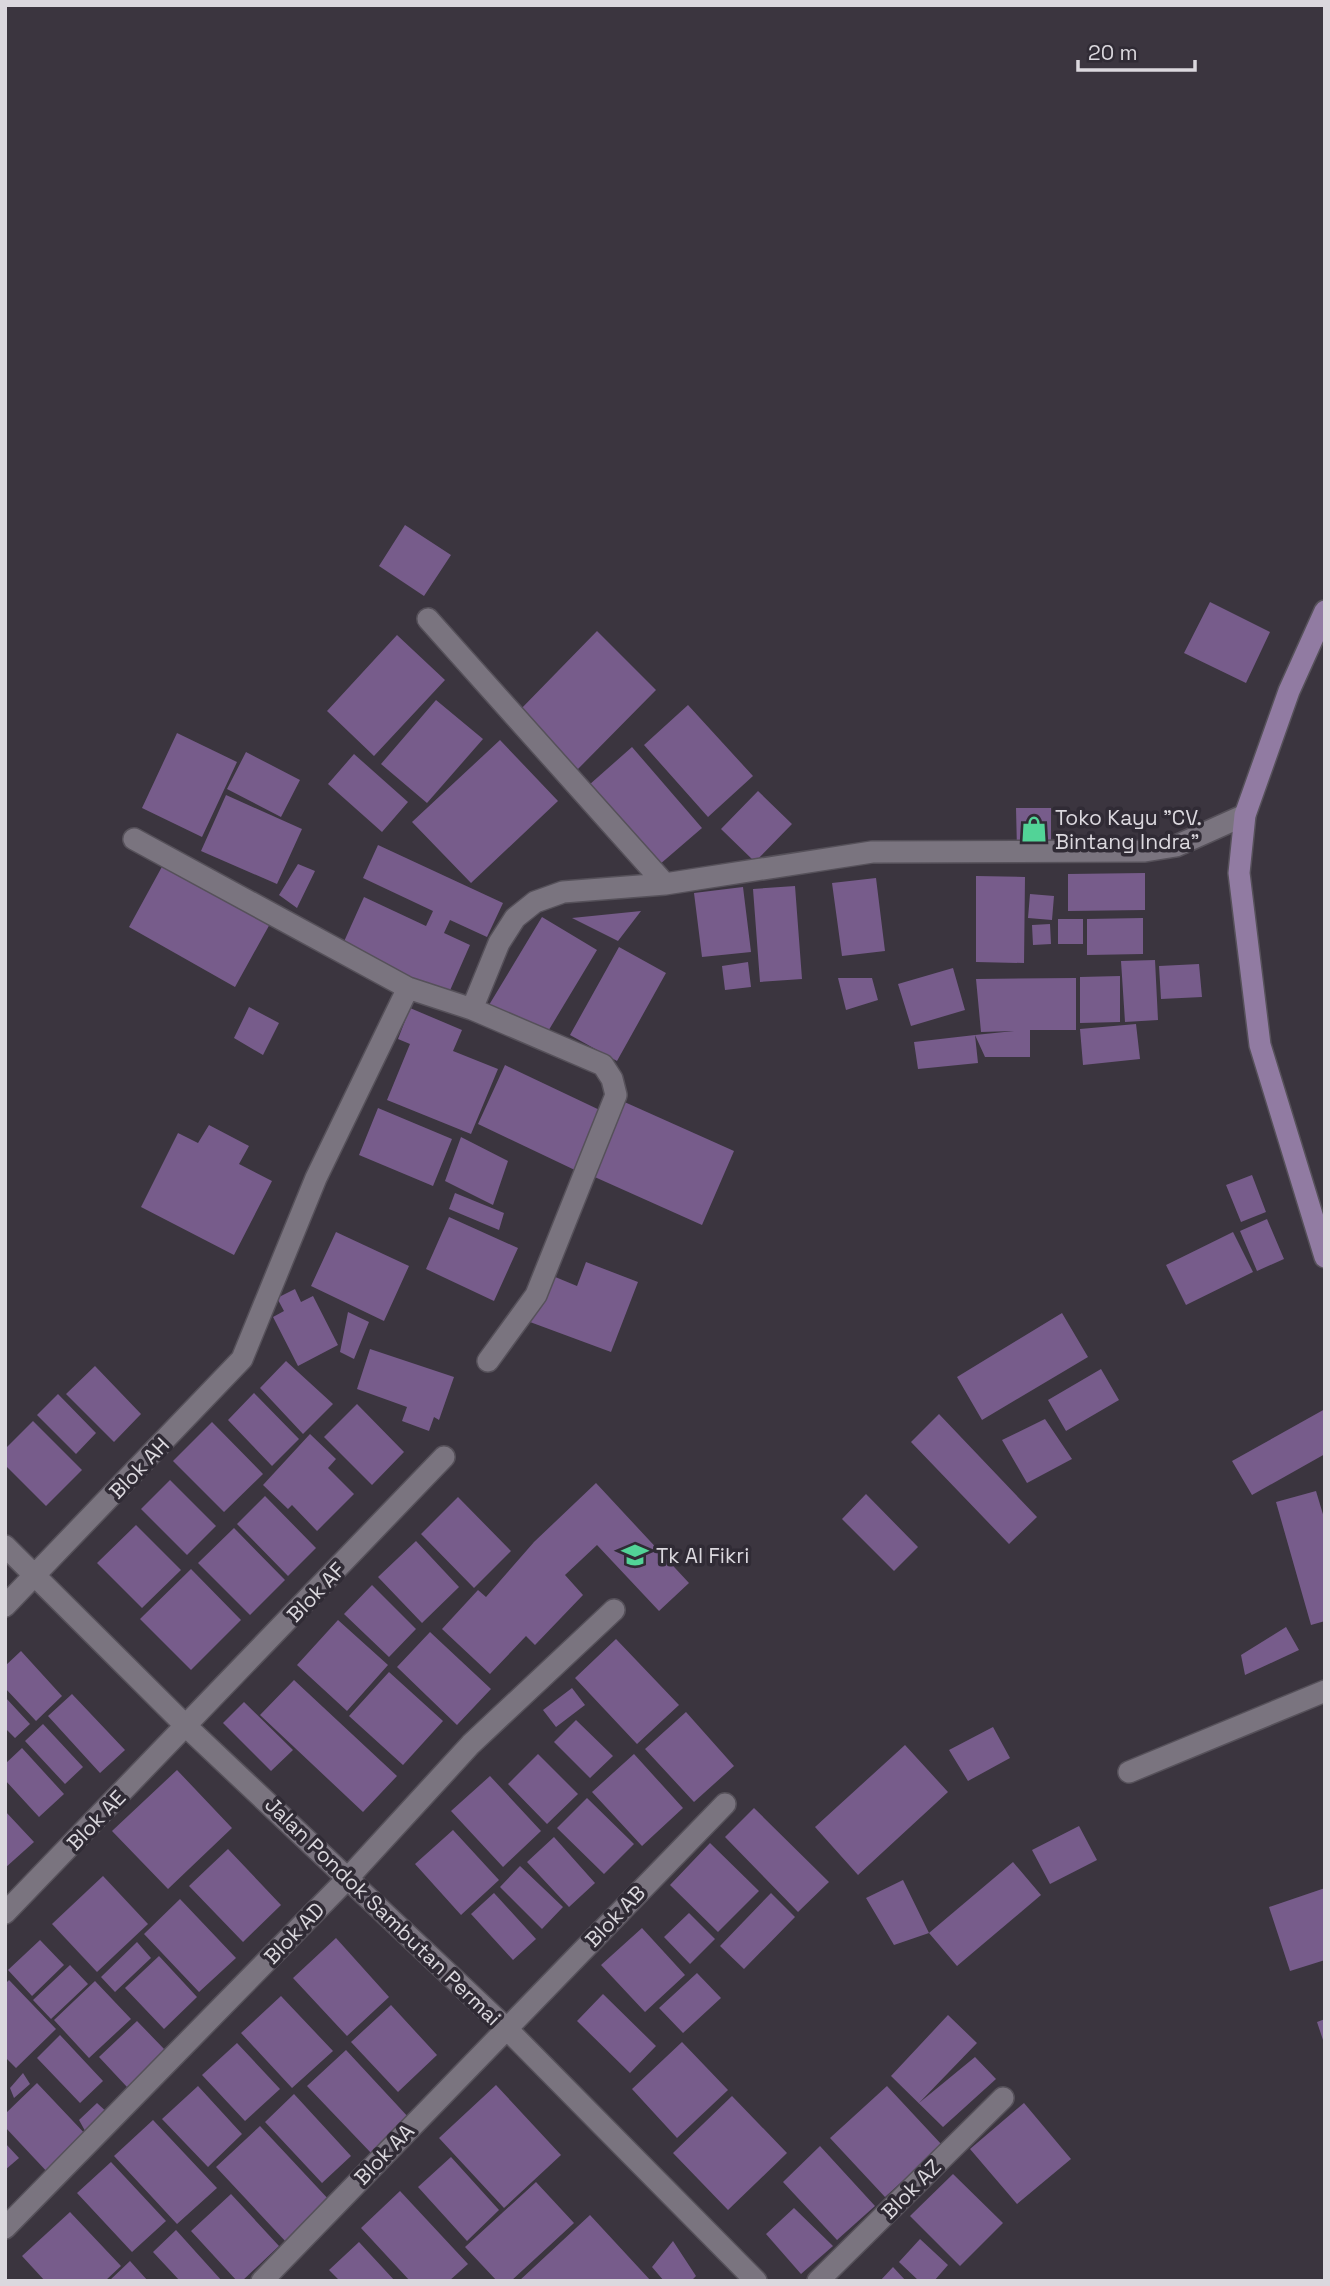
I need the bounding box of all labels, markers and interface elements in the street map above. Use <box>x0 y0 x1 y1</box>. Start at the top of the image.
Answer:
scale bar <box>1078 28 1195 72</box>
text: 20 m <box>1088 39 1138 66</box>
place label: Toko Kayu "CV. Bintang Indra" <box>1055 804 1202 855</box>
shop icon: Toko Kayu "CV. Bintang Indra" <box>1019 814 1049 844</box>
street label: Blok AH <box>103 1431 175 1505</box>
school or university icon: Tk Al Fikri <box>620 1540 650 1570</box>
place label: Tk Al Fikri <box>656 1542 749 1569</box>
street label: Blok AF <box>281 1556 351 1628</box>
street label: Blok AE <box>61 1784 131 1856</box>
street label: Jalan Pondok Sambutan Permai <box>259 1791 507 2031</box>
street label: Blok AB <box>579 1879 651 1953</box>
street label: Blok AD <box>258 1896 330 1970</box>
street label: Blok AA <box>348 2118 420 2190</box>
street label: Blok AZ <box>875 2153 947 2225</box>

